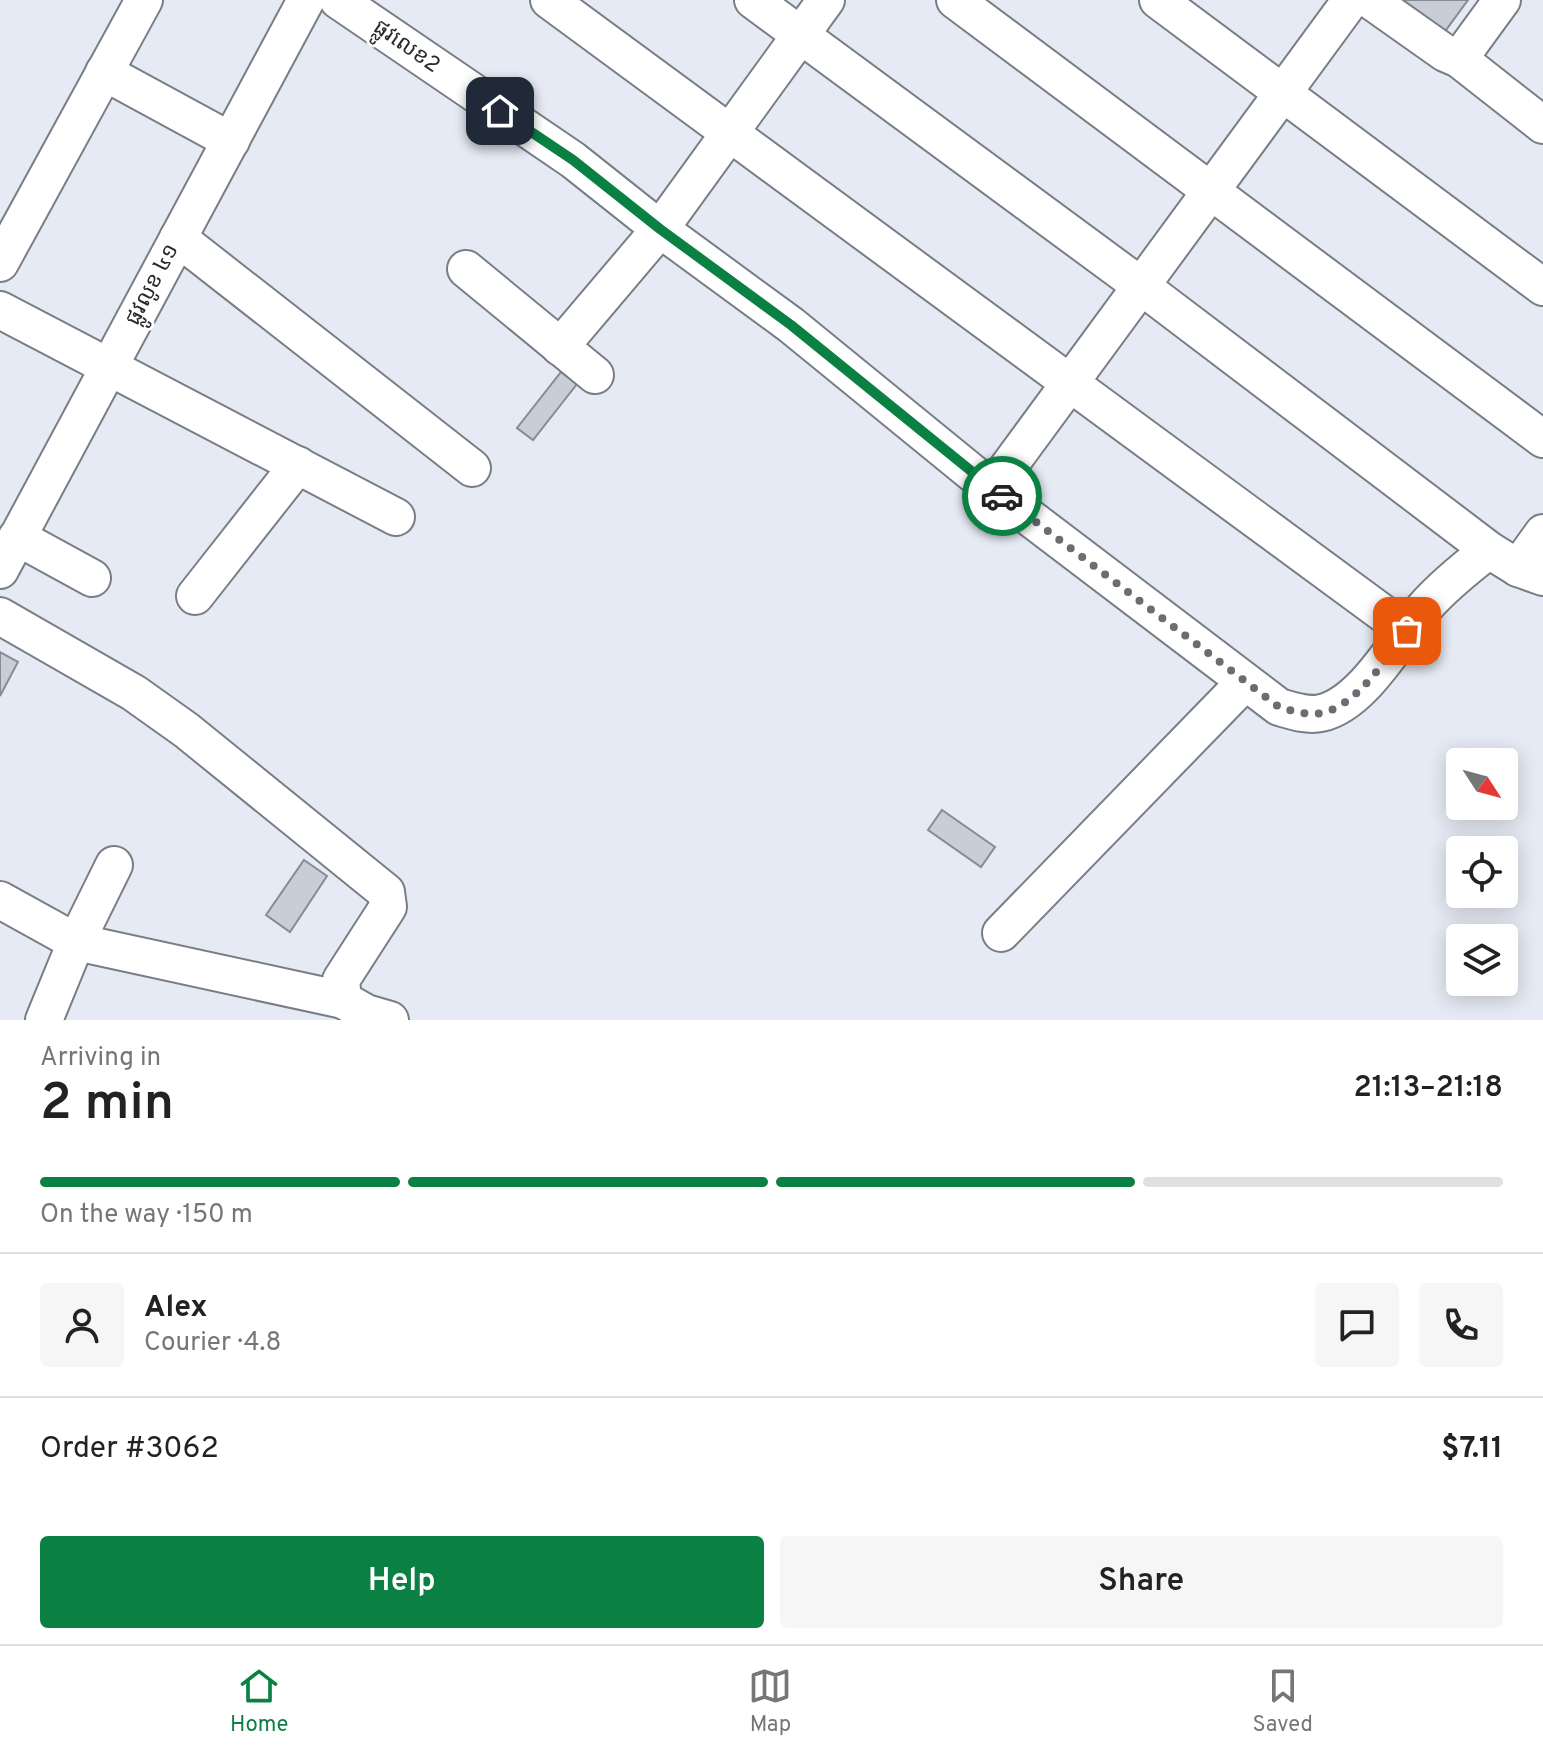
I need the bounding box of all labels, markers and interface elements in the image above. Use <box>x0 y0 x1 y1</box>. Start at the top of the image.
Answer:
street label: ផ្លូវលេខ2 <box>365 14 445 83</box>
pin <box>466 77 534 145</box>
icon: home <box>478 89 522 133</box>
street label: ផ្លូវលូខ ៤១ <box>120 240 190 333</box>
courier <box>962 456 1042 536</box>
icon: car <box>980 474 1024 518</box>
pin <box>1373 597 1441 665</box>
icon: bag <box>1385 609 1429 653</box>
north arrow <box>1446 748 1518 820</box>
map controls <box>1446 748 1518 996</box>
button: locate <box>1446 836 1518 908</box>
button: layers <box>1446 924 1518 996</box>
text: Arriving in <box>40 1042 161 1075</box>
text: 21:13–21:18 <box>1353 1070 1503 1107</box>
text: 2 min <box>40 1072 174 1138</box>
text: On the way · 150 m <box>40 1199 253 1232</box>
button: person <box>40 1283 124 1367</box>
button: chat <box>1315 1283 1399 1367</box>
button: phone <box>1419 1283 1503 1367</box>
text: Alex <box>144 1290 208 1327</box>
text: Courier · 4.8 <box>144 1327 281 1360</box>
text: Order #3062 <box>40 1431 219 1468</box>
text: $7.11 <box>1441 1431 1503 1468</box>
button: Help <box>40 1536 764 1628</box>
button: Share <box>780 1536 1503 1628</box>
tab: Home <box>230 1664 288 1739</box>
tab: Map <box>748 1664 792 1739</box>
tab: Saved <box>1253 1664 1313 1739</box>

